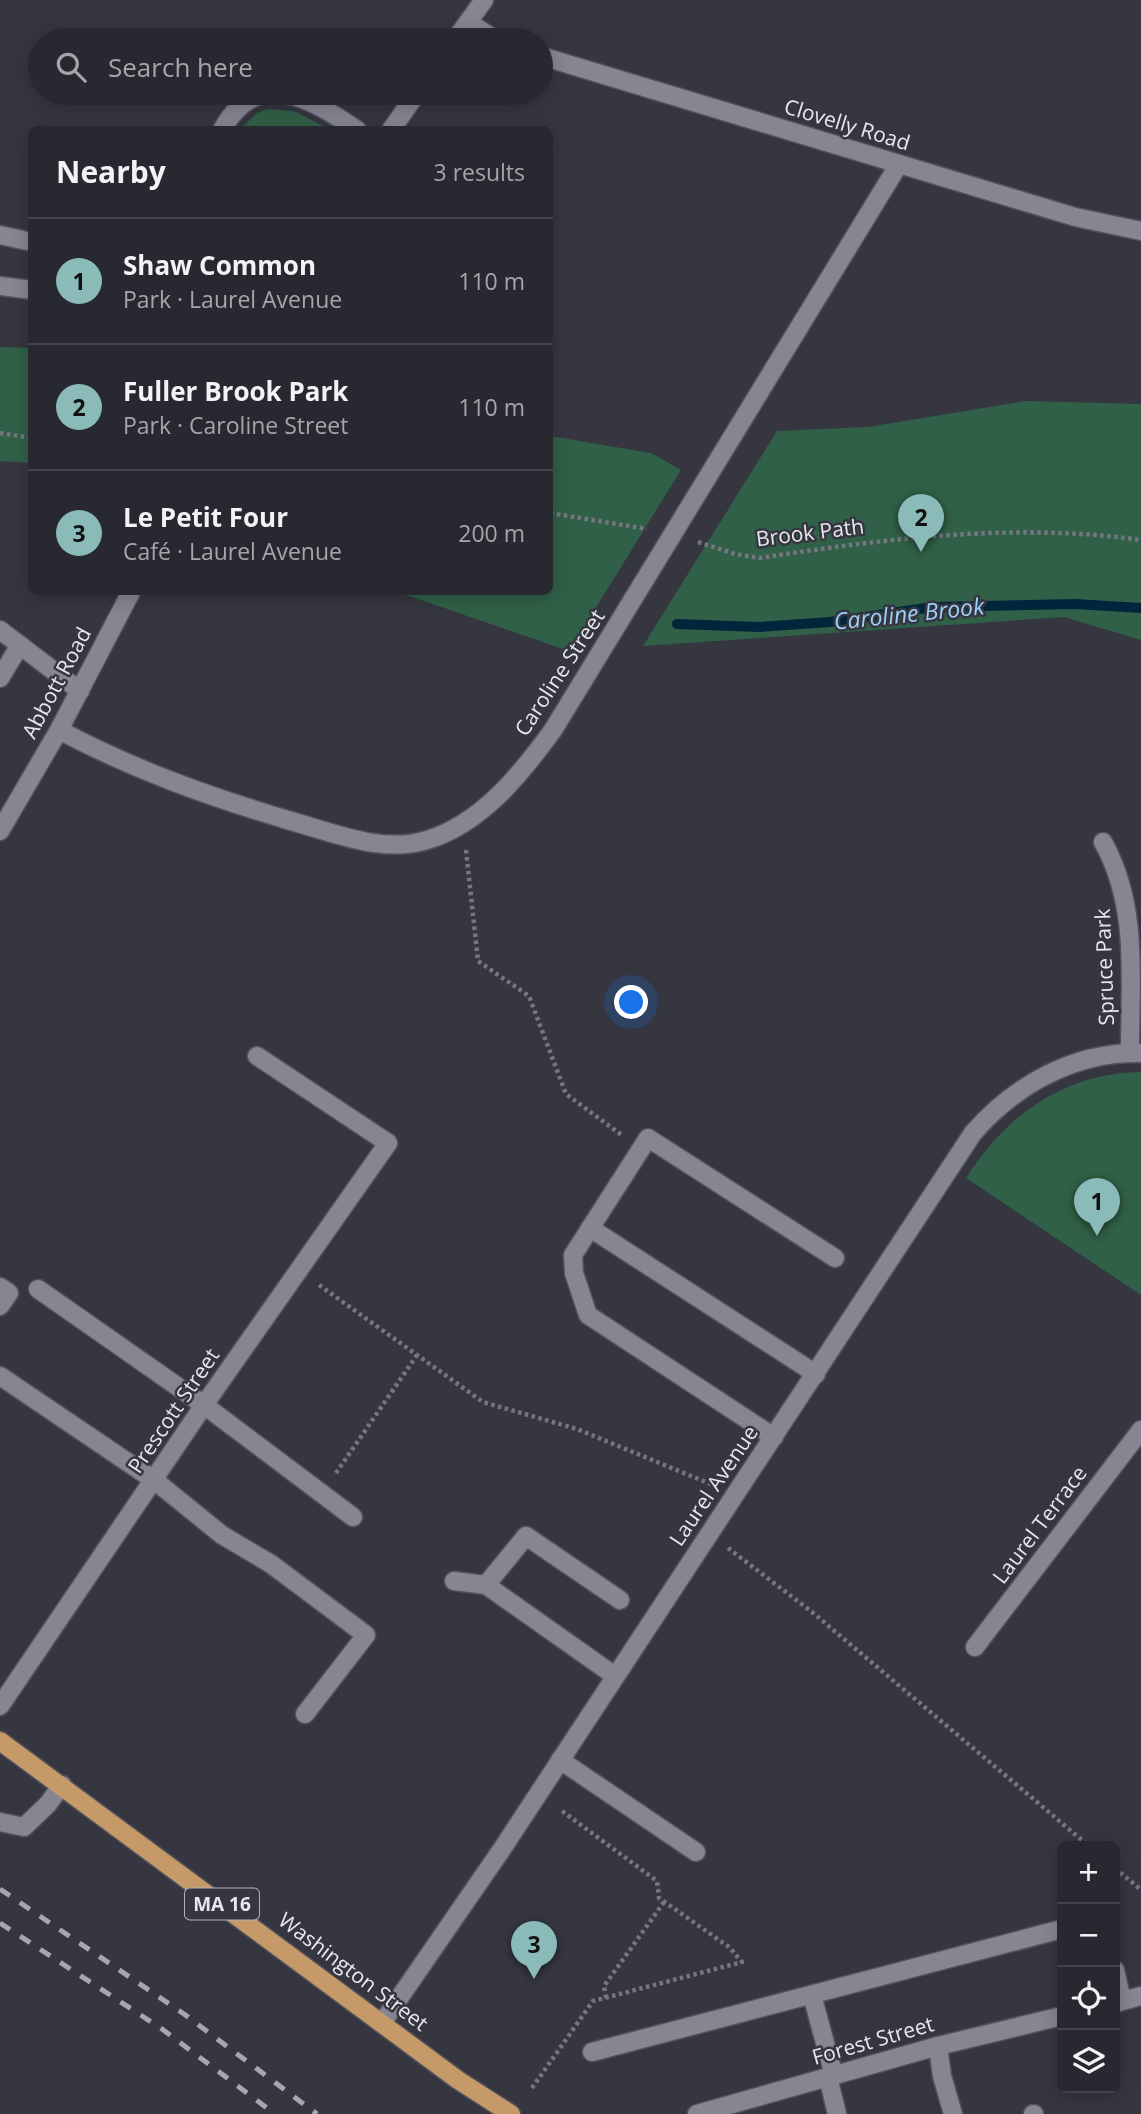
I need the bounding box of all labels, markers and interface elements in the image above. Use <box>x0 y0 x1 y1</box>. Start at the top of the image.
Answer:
search box <box>28 28 553 105</box>
icon: search <box>52 48 90 86</box>
text: Search here <box>108 49 253 85</box>
street label: Clovelly Road <box>781 92 914 156</box>
text: Nearby <box>56 151 166 192</box>
text: 3 results <box>434 156 525 188</box>
text: Shaw Common <box>123 247 316 283</box>
text: 1 <box>72 265 86 297</box>
text: 110 m <box>458 265 525 297</box>
text: Park · Laurel Avenue <box>123 283 342 315</box>
text: Fuller Brook Park <box>123 373 348 409</box>
text: 2 <box>72 391 86 423</box>
text: 110 m <box>458 391 525 423</box>
text: Park · Caroline Street <box>123 409 348 441</box>
pin: 2 <box>898 494 944 552</box>
text: Le Petit Four <box>123 499 288 535</box>
street label: Brook Path <box>754 511 865 553</box>
text: 3 <box>72 517 86 549</box>
text: 200 m <box>458 517 525 549</box>
text: Café · Laurel Avenue <box>123 535 342 567</box>
water label: Caroline Brook <box>832 589 986 637</box>
street label: Caroline Street <box>508 604 611 741</box>
street label: Abbott Road <box>15 622 97 743</box>
street label: Spruce Park <box>1088 908 1120 1026</box>
your location <box>614 985 648 1019</box>
pin: 1 <box>1074 1178 1120 1236</box>
street label: Prescott Street <box>121 1343 225 1478</box>
street label: Laurel Avenue <box>662 1420 764 1551</box>
street label: Laurel Terrace <box>986 1460 1093 1589</box>
map controls <box>1057 1841 1120 2093</box>
button: + <box>1057 1841 1120 1904</box>
road number: MA 16 <box>185 1888 259 1920</box>
button: − <box>1057 1904 1120 1967</box>
street label: Washington Street <box>273 1906 434 2037</box>
pin: 3 <box>511 1921 557 1979</box>
button: locate <box>1057 1967 1120 2030</box>
street label: Forest Street <box>809 2009 937 2071</box>
button: layers <box>1057 2030 1120 2093</box>

